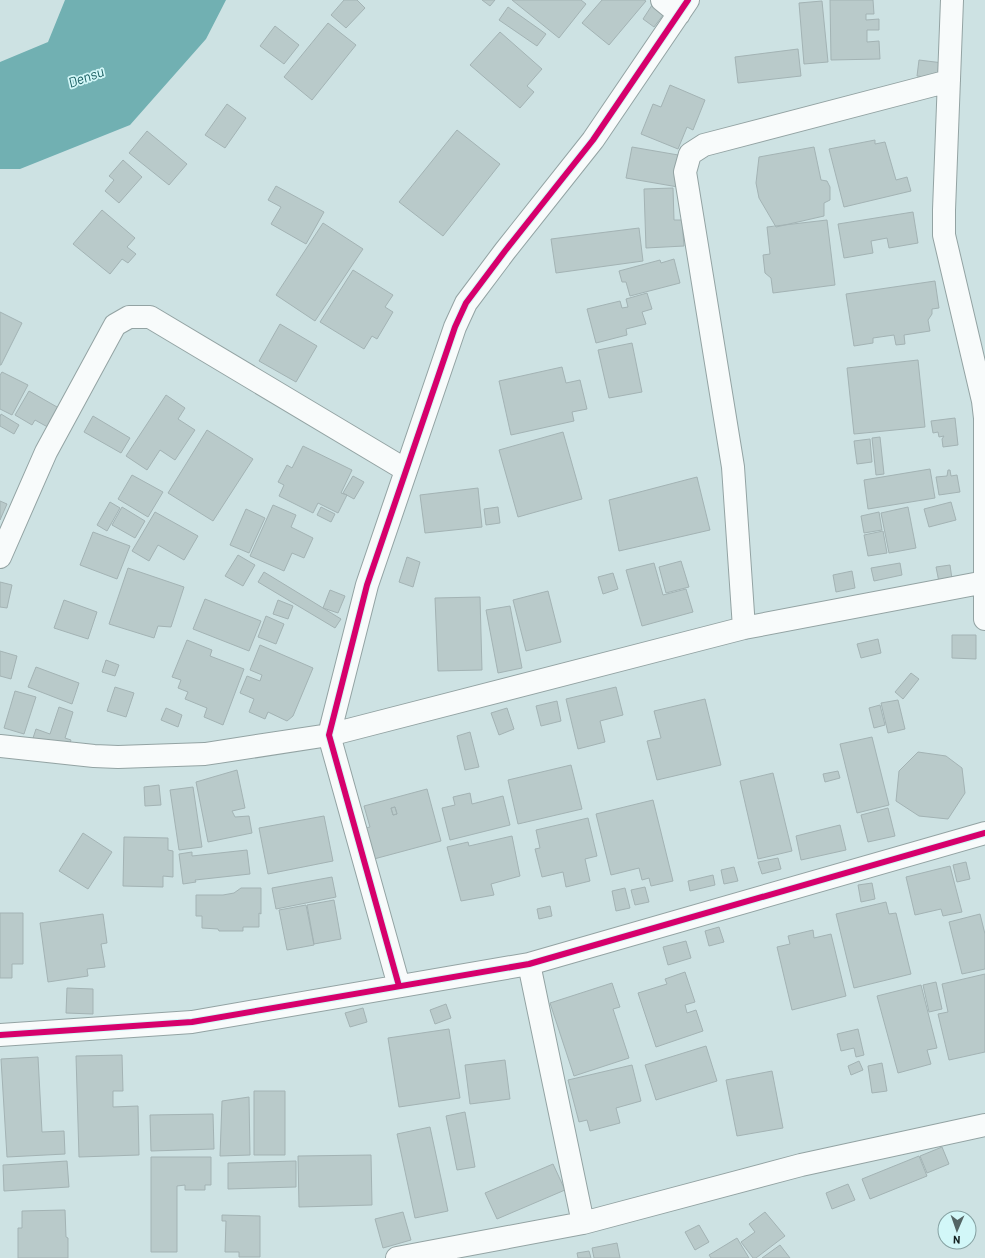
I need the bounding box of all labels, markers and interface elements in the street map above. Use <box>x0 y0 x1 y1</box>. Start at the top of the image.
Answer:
water label: Densu <box>66 62 106 91</box>
north arrow <box>937 1210 977 1250</box>
text: N <box>953 1234 961 1247</box>

